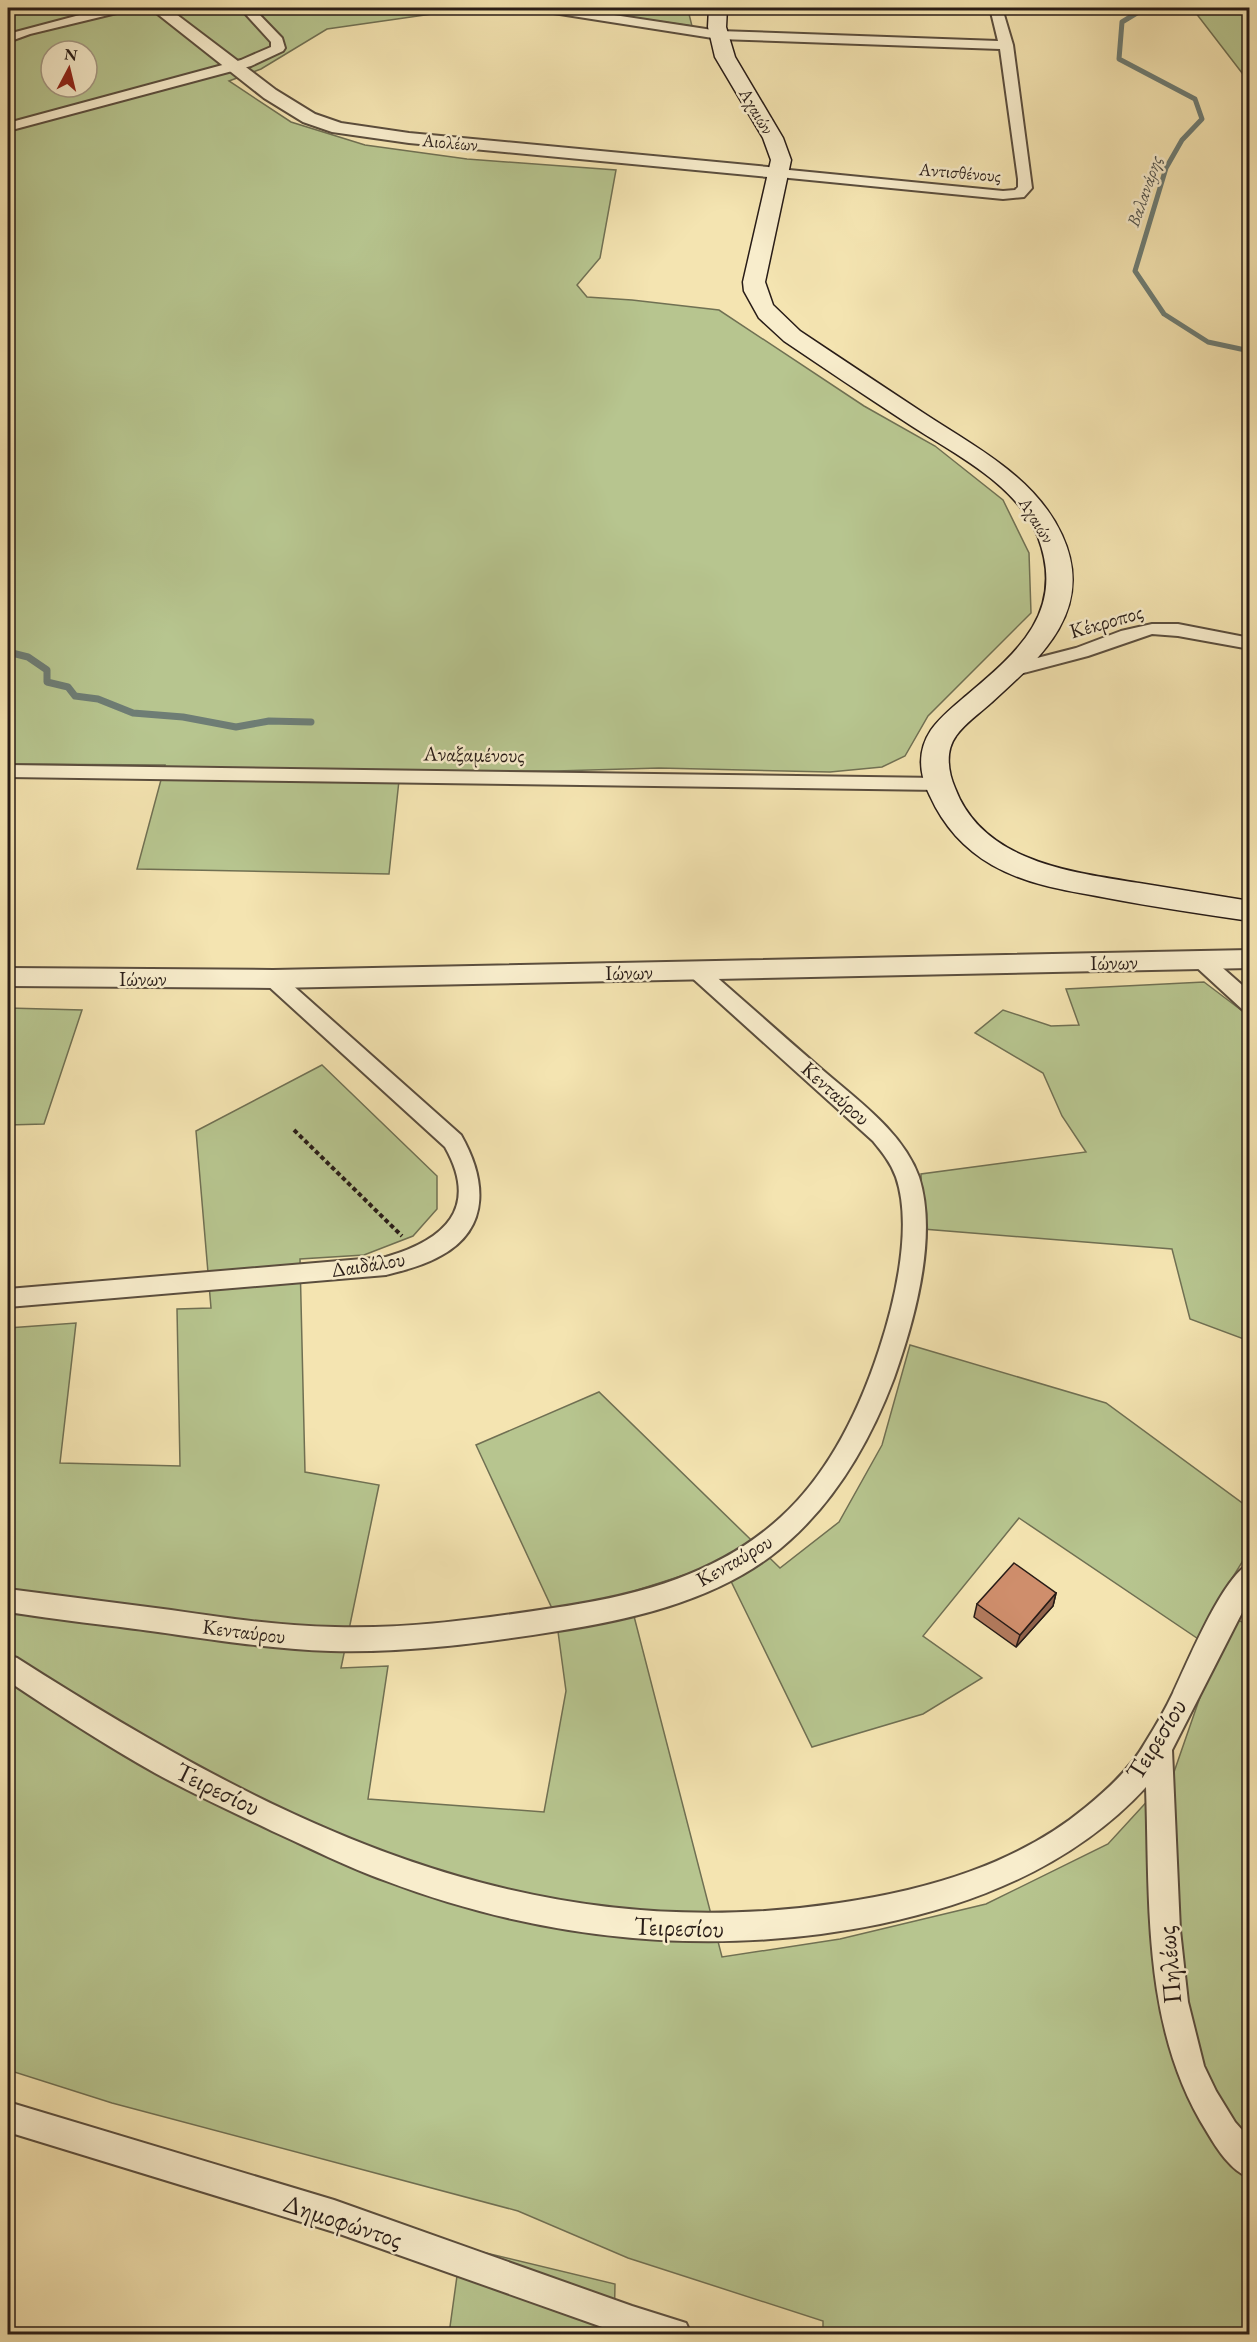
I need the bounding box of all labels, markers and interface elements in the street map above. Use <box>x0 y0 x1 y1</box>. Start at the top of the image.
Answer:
north arrow <box>39 39 99 99</box>
text: N <box>63 43 79 66</box>
street label: Αχαιών <box>734 83 780 138</box>
street label: Αιολέων <box>420 128 479 156</box>
water label: Βαλανάρης <box>1121 152 1167 231</box>
street label: Αντισθένους <box>917 157 1002 187</box>
street label: Αχαιών <box>1013 492 1060 547</box>
street label: Κέκροπος <box>1066 598 1146 644</box>
street label: Αναξαμένους <box>422 740 525 768</box>
street label: Ιώνων <box>1090 948 1138 976</box>
street label: Ιώνων <box>605 958 653 986</box>
street label: Ιώνων <box>119 965 167 992</box>
street label: Κενταύρου <box>796 1055 876 1131</box>
street label: Δαιδάλου <box>329 1245 407 1283</box>
street label: Κενταύρου <box>691 1527 777 1593</box>
street label: Κενταύρου <box>201 1613 287 1649</box>
street label: Τειρεσίου <box>1118 1692 1194 1786</box>
street label: Τειρεσίου <box>170 1754 266 1824</box>
street label: Τειρεσίου <box>633 1908 725 1946</box>
street label: Πηλέως <box>1149 1925 1189 2005</box>
street label: Δημοφώντος <box>279 2186 407 2256</box>

